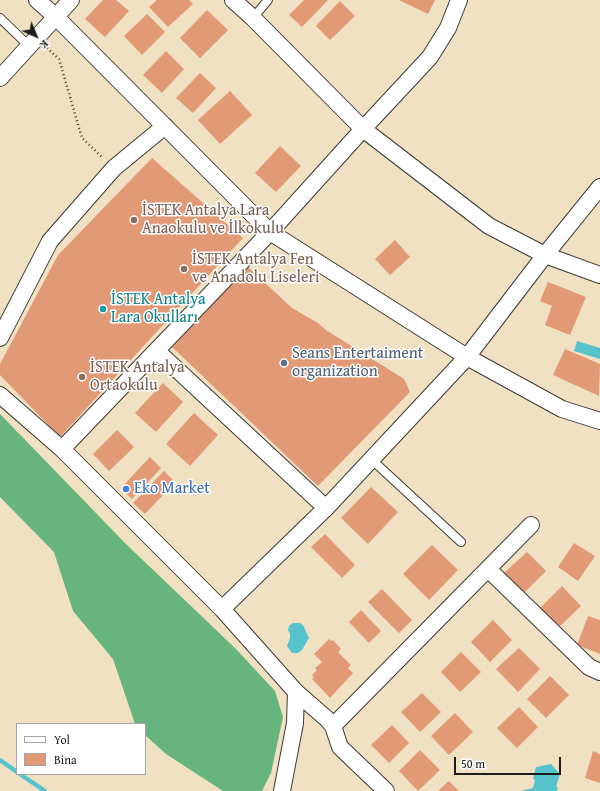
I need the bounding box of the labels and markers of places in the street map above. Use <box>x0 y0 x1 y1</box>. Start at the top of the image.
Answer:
place label: İSTEK Antalya Lara Anaokulu ve İlkokulu <box>142 201 284 239</box>
marker: İSTEK Antalya Lara Anaokulu ve İlkokulu <box>129 215 139 225</box>
place label: İSTEK Antalya Fen ve Anadolu Liseleri <box>192 250 319 288</box>
marker: İSTEK Antalya Fen ve Anadolu Liseleri <box>179 264 189 274</box>
place label: İSTEK Antalya Lara Okulları <box>111 290 205 328</box>
marker: İSTEK Antalya Lara Okulları <box>98 304 108 314</box>
place label: Seans Entertaiment organization <box>292 344 423 382</box>
place label: İSTEK Antalya Ortaokulu <box>90 358 184 396</box>
marker: Seans Entertaiment organization <box>279 358 289 368</box>
marker: İSTEK Antalya Ortaokulu <box>77 372 87 382</box>
place label: Eko Market <box>134 479 210 499</box>
marker: Eko Market <box>121 484 131 494</box>

